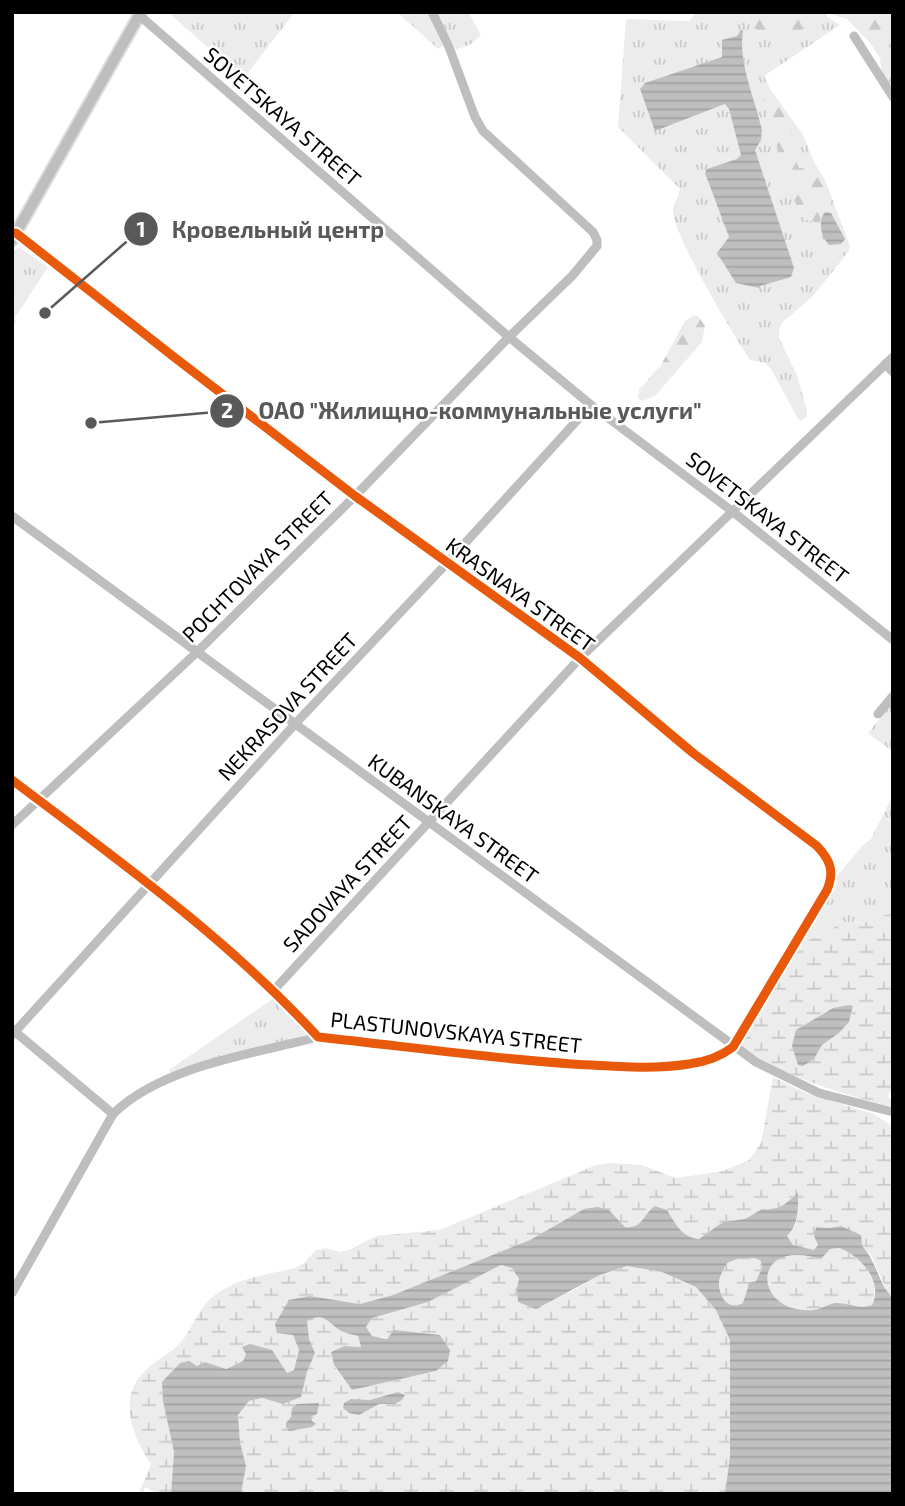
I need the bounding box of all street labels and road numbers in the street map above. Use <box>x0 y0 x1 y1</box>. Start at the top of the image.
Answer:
street label: SOVETSKAYA STREET <box>200 41 366 191</box>
street label: SOVETSKAYA STREET <box>682 446 854 588</box>
street label: POCHTOVAYA STREET <box>176 485 338 647</box>
street label: KRASNAYA STREET <box>442 531 600 656</box>
street label: NEKRASOVA STREET <box>212 627 362 785</box>
street label: KUBANSKAYA STREET <box>364 748 544 888</box>
street label: SADOVAYA STREET <box>277 810 417 956</box>
street label: PLASTUNOVSKAYA STREET <box>329 1006 583 1057</box>

